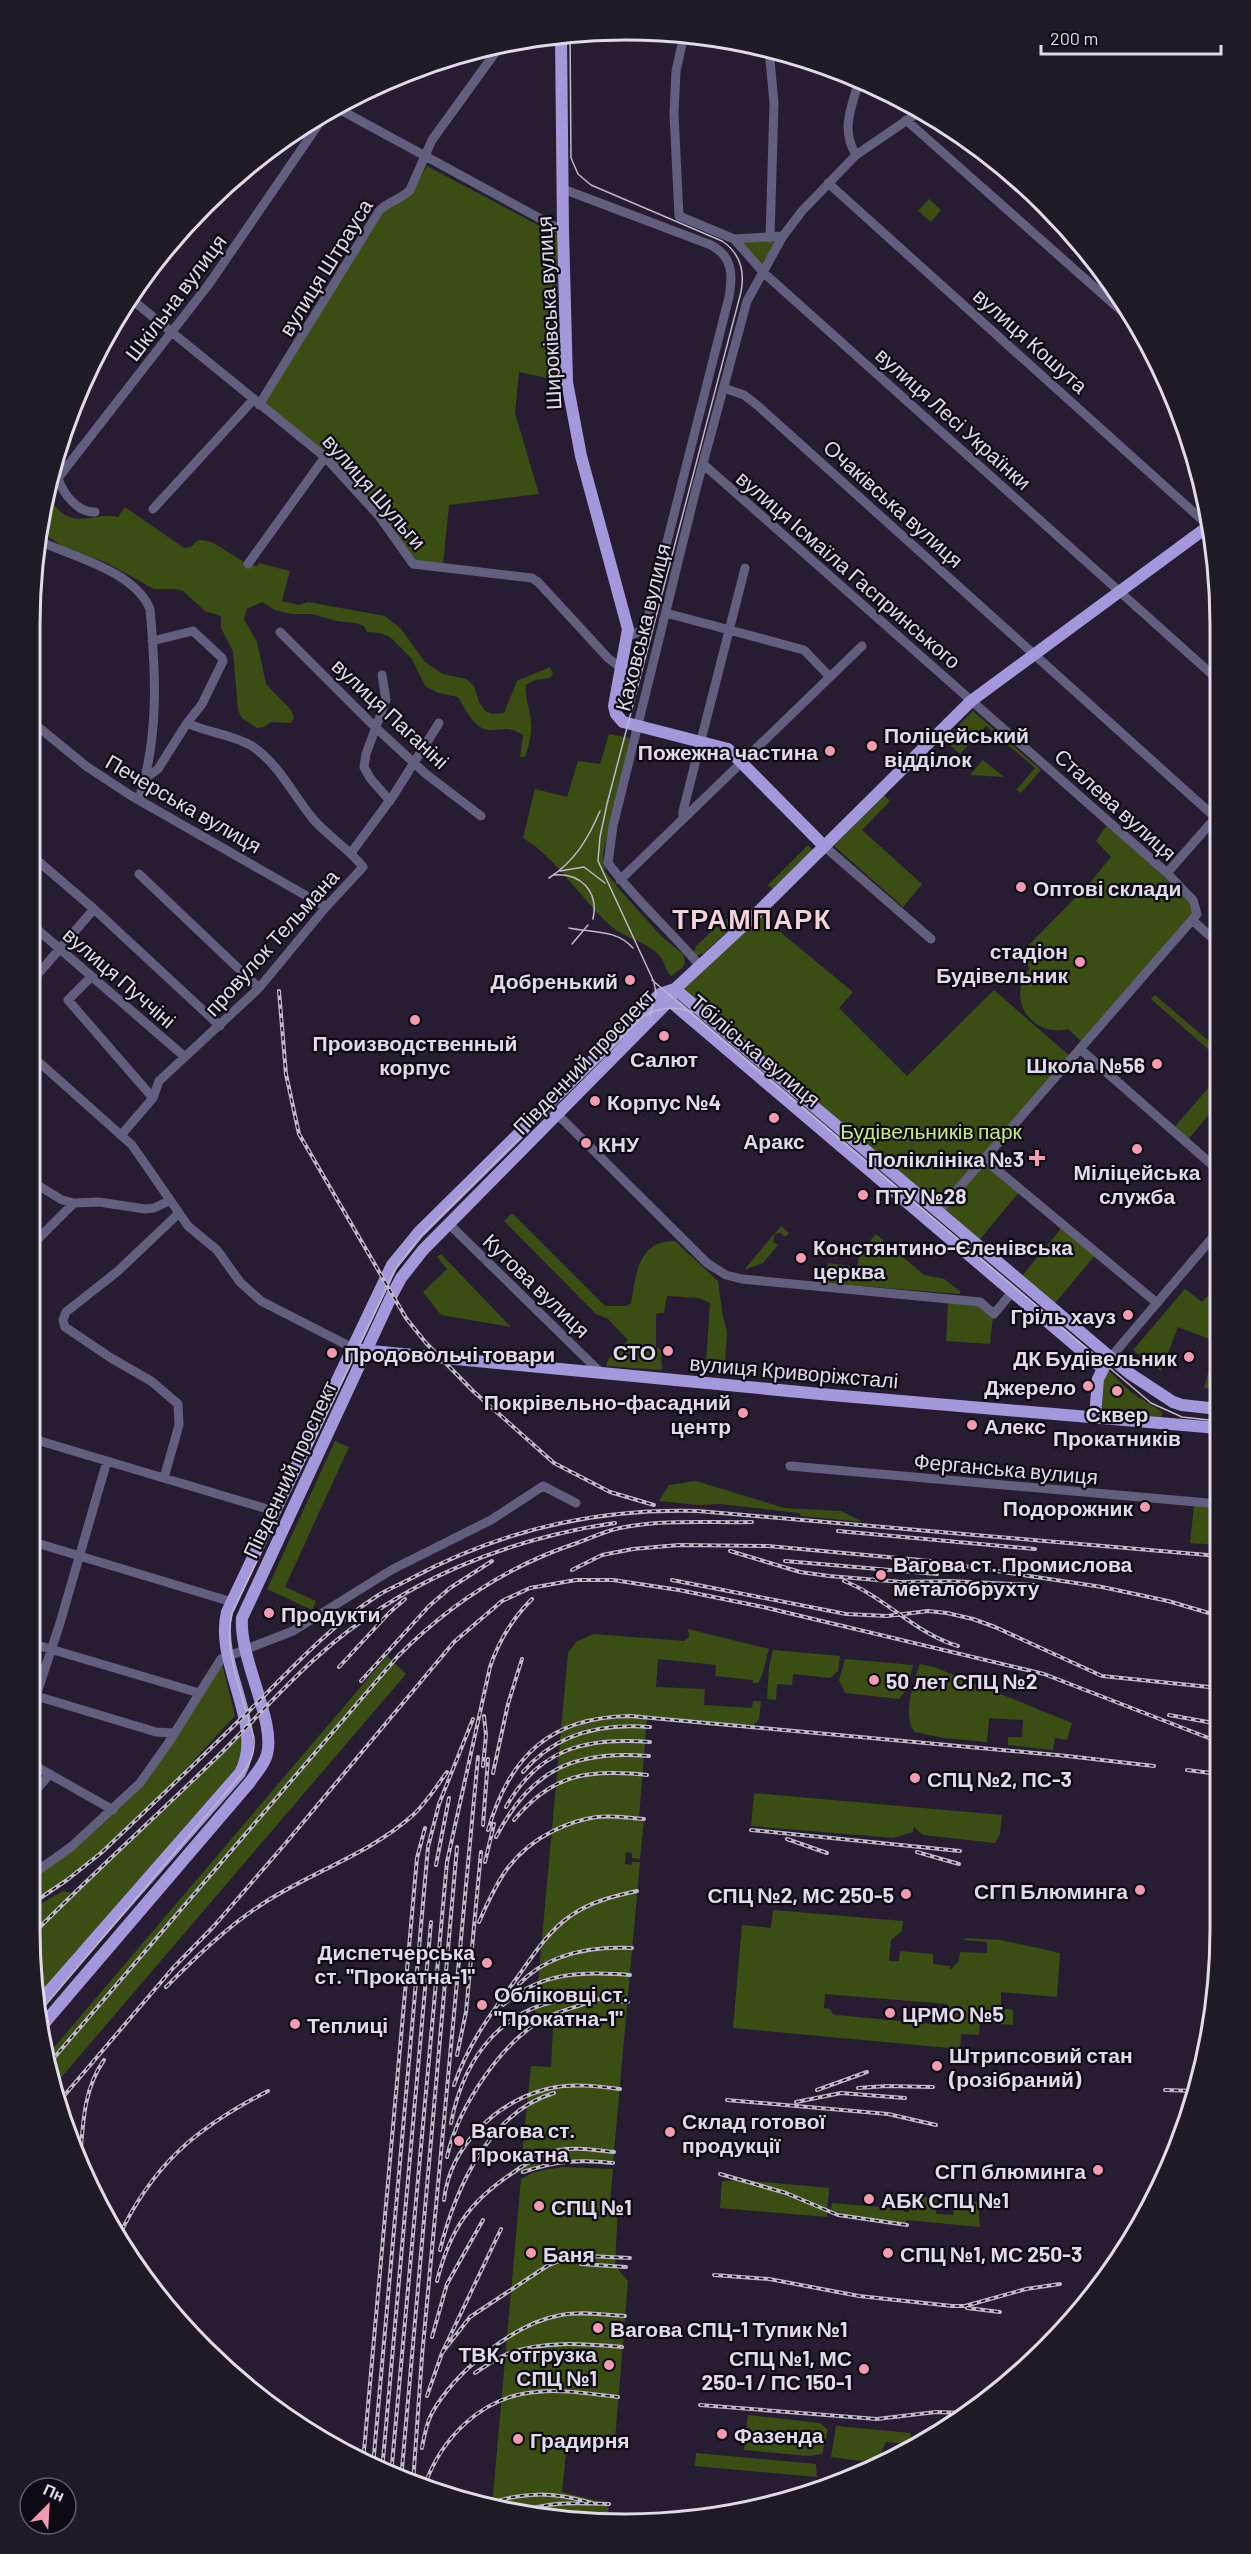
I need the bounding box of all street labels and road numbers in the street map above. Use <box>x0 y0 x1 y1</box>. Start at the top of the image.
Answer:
street label: вулиця Штрауса <box>273 194 377 340</box>
street label: Широківська вулиця <box>530 215 566 411</box>
street label: Шкільна вулиця <box>119 229 231 365</box>
street label: вулиця Кошута <box>969 282 1093 398</box>
street label: вулиця Лесі Українки <box>871 342 1037 494</box>
street label: вулиця Шульги <box>318 428 432 554</box>
street label: Очаківська вулиця <box>819 434 969 572</box>
street label: вулиця Ісмаїла Гаспринського <box>732 465 966 673</box>
street label: Каховська вулиця <box>609 541 675 713</box>
street label: вулиця Паганіні <box>327 653 455 773</box>
street label: Сталева вулиця <box>1050 743 1182 865</box>
street label: Печерська вулиця <box>102 748 266 858</box>
street label: провулок Тельмана <box>199 863 343 1020</box>
street label: вулиця Пуччіні <box>59 921 181 1033</box>
street label: Південний проспект <box>507 983 659 1139</box>
street label: Тбіліська вулиця <box>686 989 826 1111</box>
street label: Кутова вулиця <box>478 1228 596 1342</box>
street label: вулиця Криворіжсталі <box>689 1349 899 1393</box>
street label: Південний проспект <box>237 1376 341 1562</box>
street label: Ферганська вулиця <box>913 1447 1099 1489</box>

